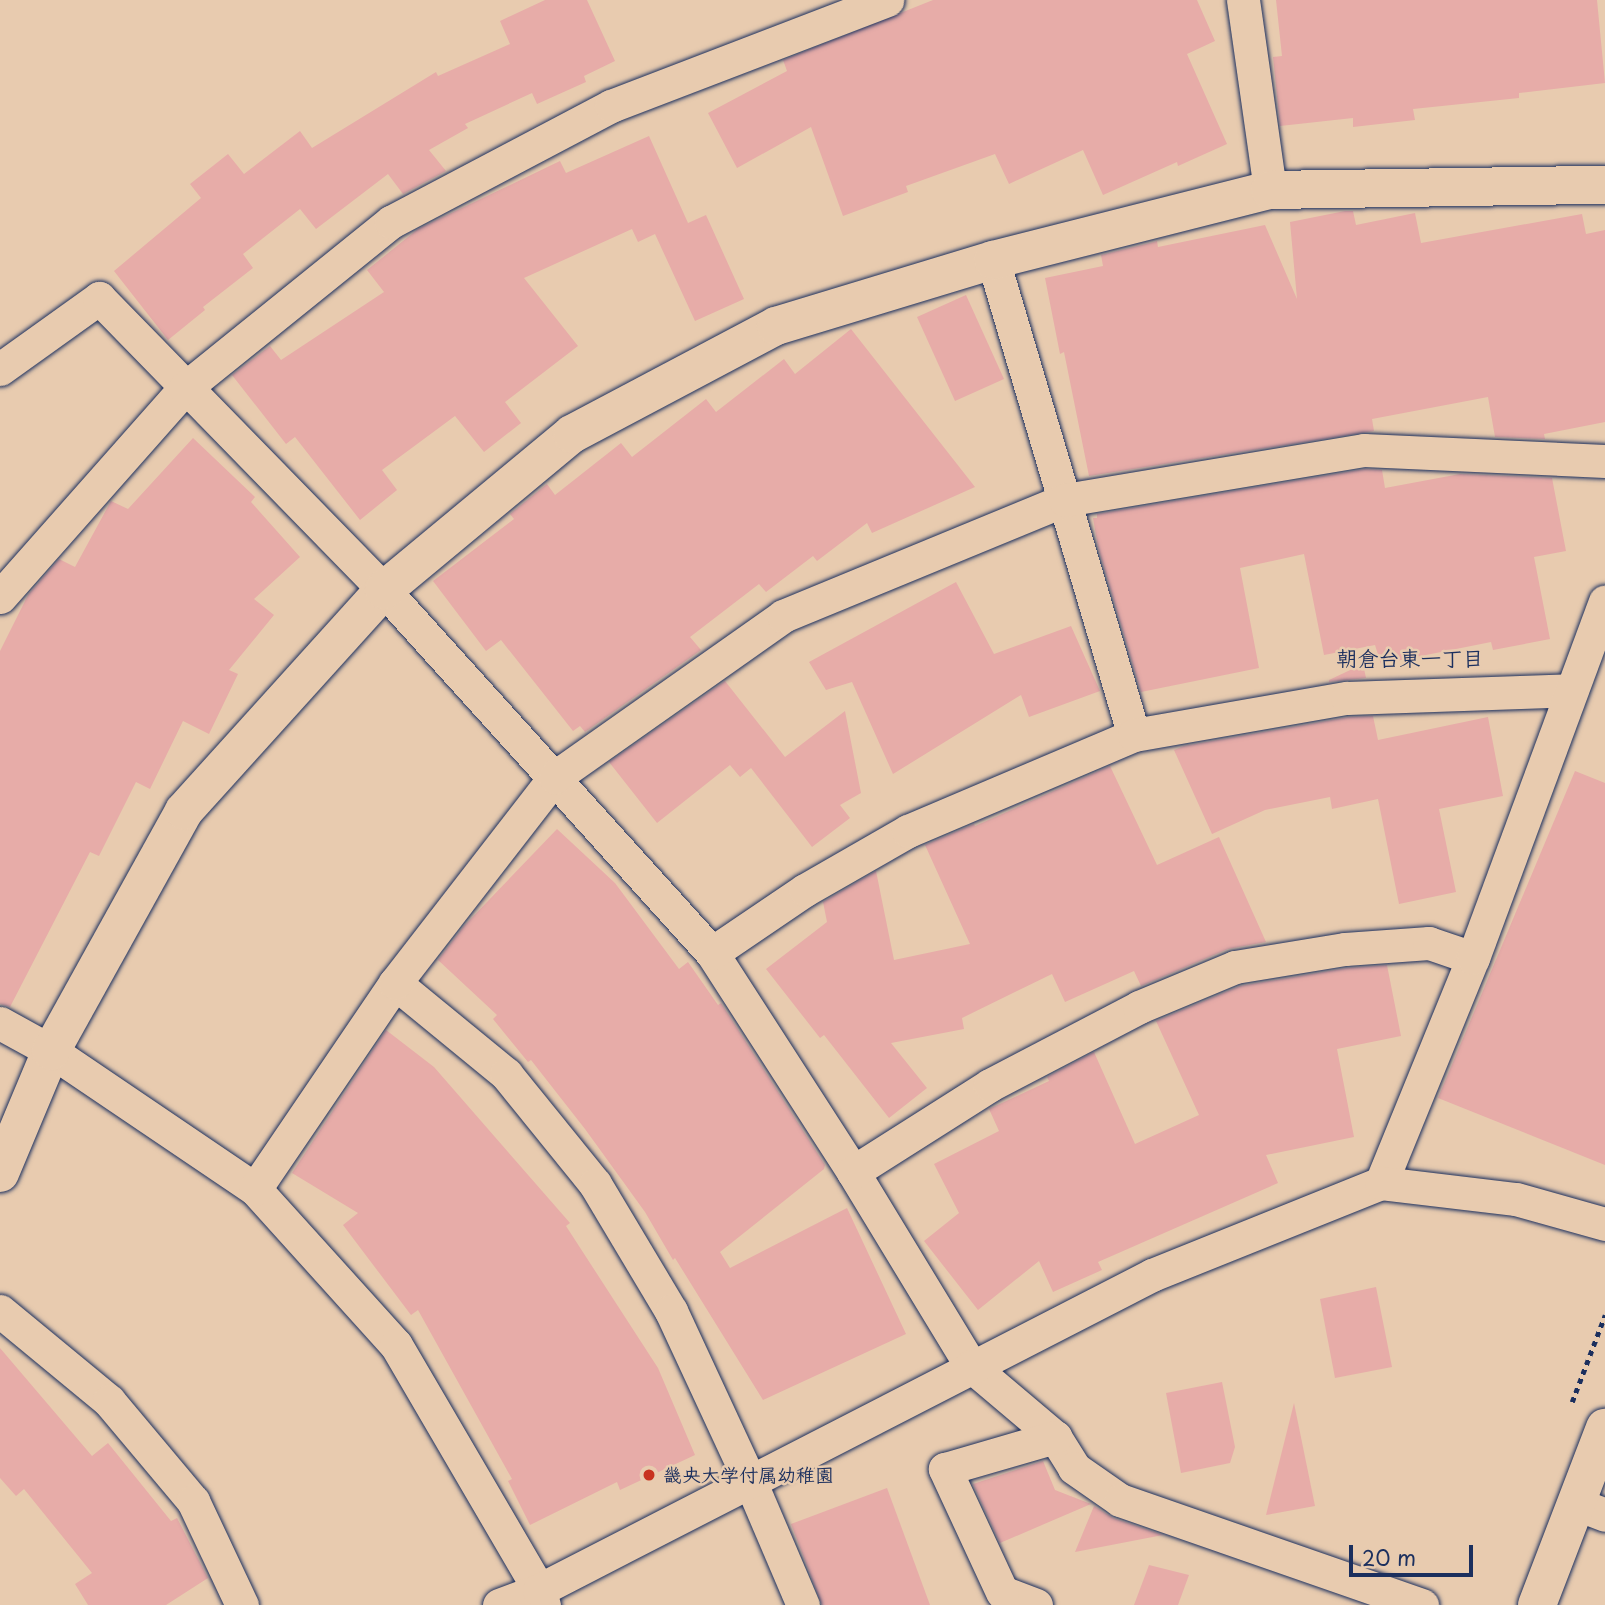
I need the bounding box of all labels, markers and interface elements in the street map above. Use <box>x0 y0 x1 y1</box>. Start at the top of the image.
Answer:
district label: 朝倉台東一丁目 <box>1337 644 1483 670</box>
place label: 畿央大学付属幼稚園 <box>663 1464 834 1486</box>
marker: 畿央大学付属幼稚園 <box>641 1467 657 1483</box>
scale bar <box>1353 1532 1477 1576</box>
text: 20 m <box>1362 1541 1416 1573</box>

